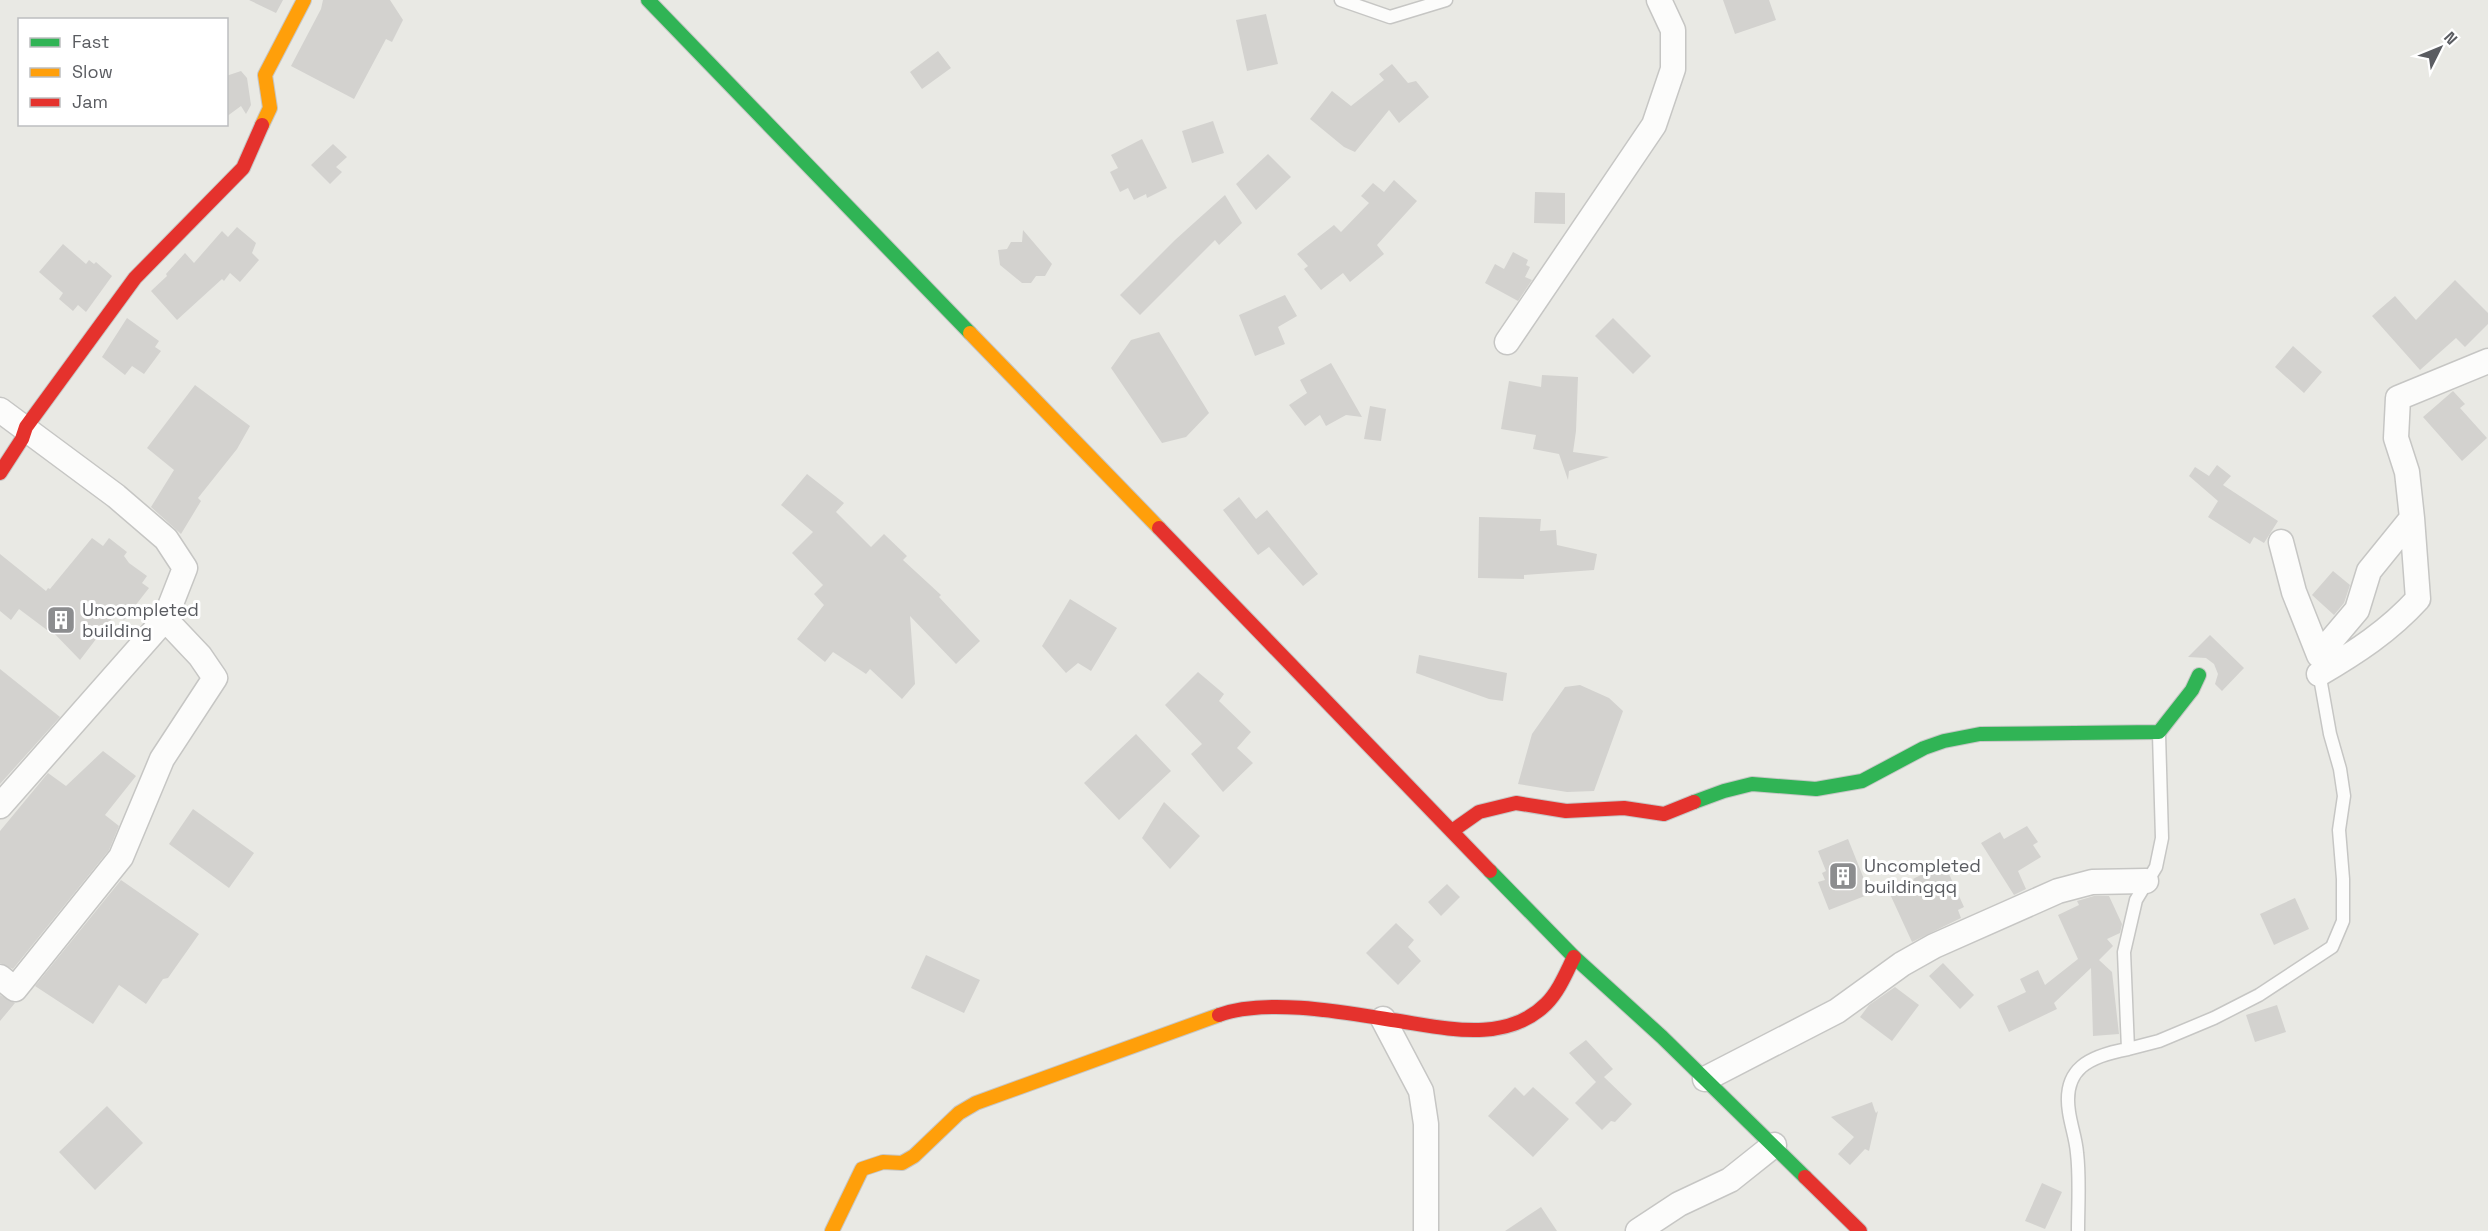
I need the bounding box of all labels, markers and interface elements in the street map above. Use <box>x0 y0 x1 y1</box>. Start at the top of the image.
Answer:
legend <box>18 18 228 126</box>
north arrow <box>2410 18 2470 78</box>
text: N <box>2439 27 2462 49</box>
text: Fast <box>72 30 109 53</box>
text: Slow <box>72 60 113 83</box>
text: Jam <box>72 90 108 113</box>
place label: Uncompleted building <box>82 598 199 642</box>
building icon: Uncompleted building <box>45 604 77 636</box>
place label: Uncompleted buildingqq <box>1864 854 1981 898</box>
building icon: Uncompleted buildingqq <box>1827 860 1859 892</box>

